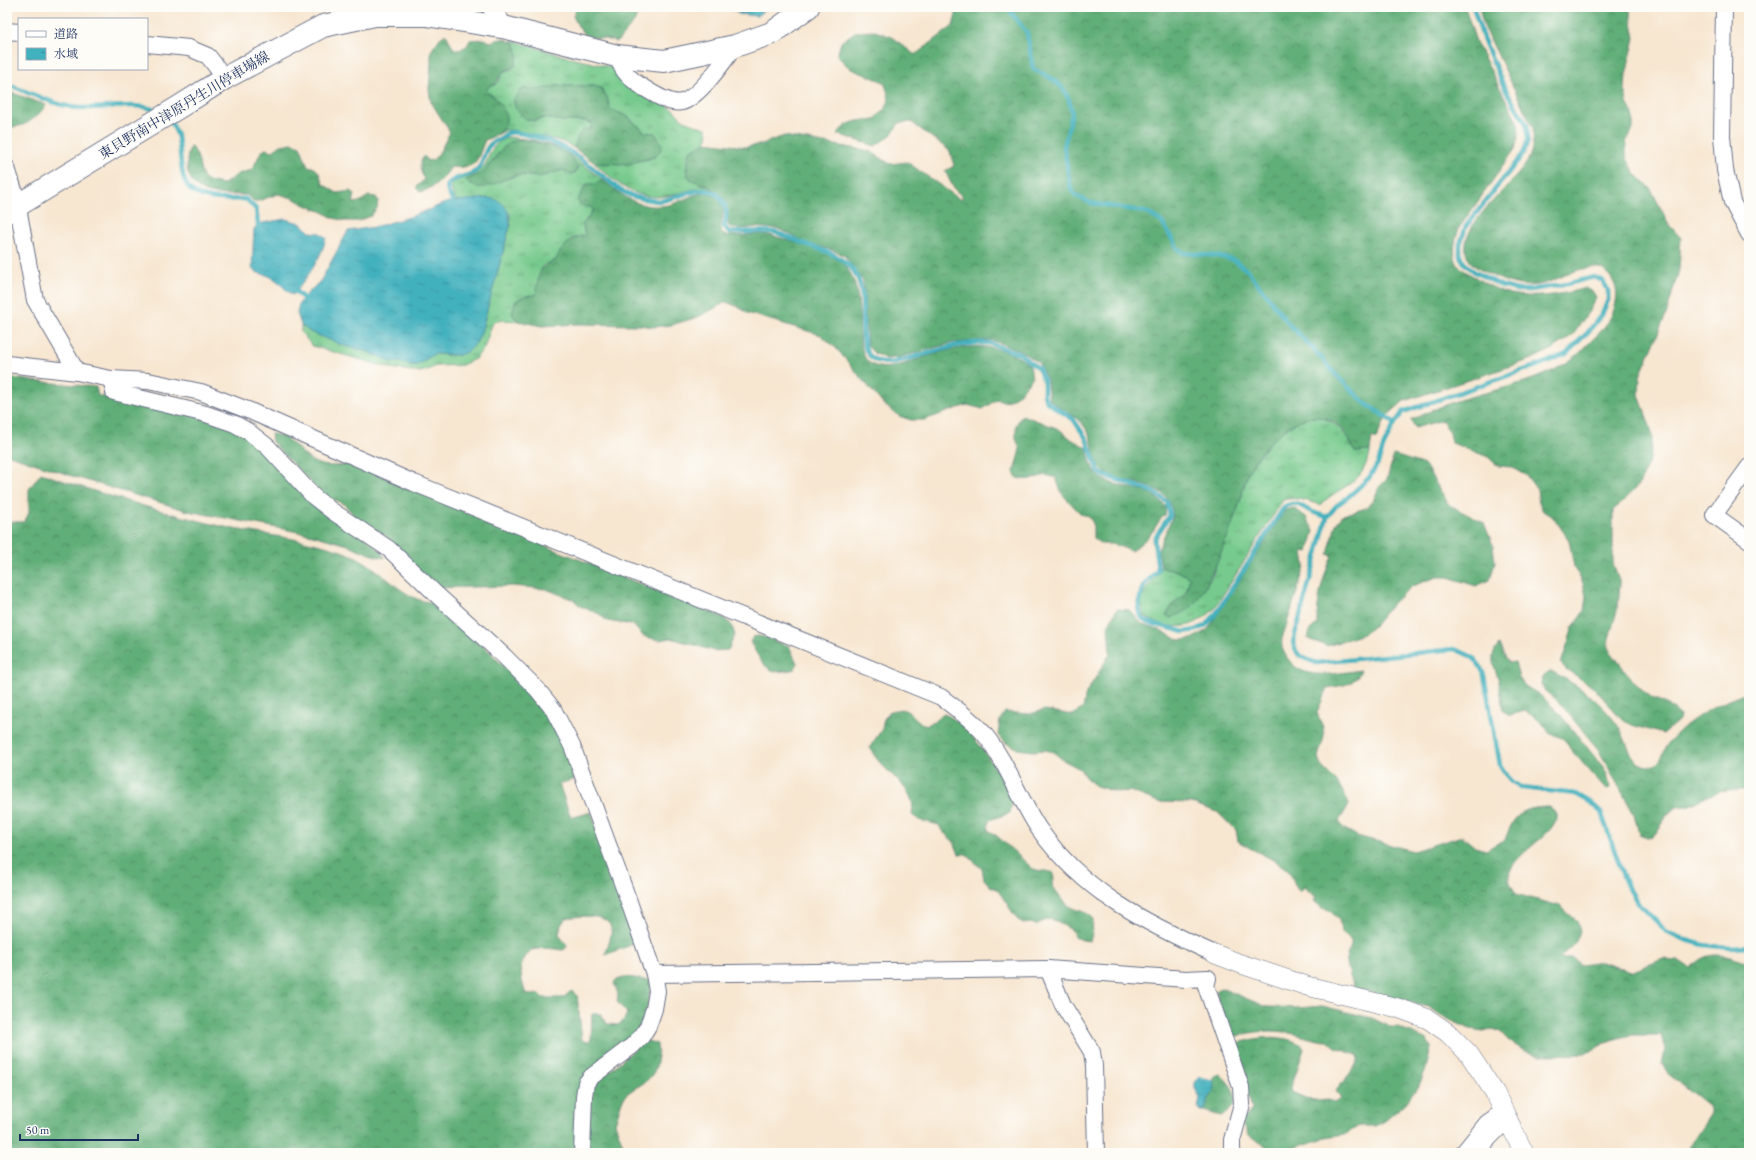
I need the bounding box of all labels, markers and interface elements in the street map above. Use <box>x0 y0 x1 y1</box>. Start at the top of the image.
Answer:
legend <box>18 18 148 70</box>
text: 道路 <box>54 26 78 42</box>
text: 水域 <box>54 46 78 62</box>
street label: 東貝野南中津原丹生川停車場線 <box>95 47 273 163</box>
scale bar <box>20 1116 138 1142</box>
text: 50 m <box>26 1122 50 1138</box>

